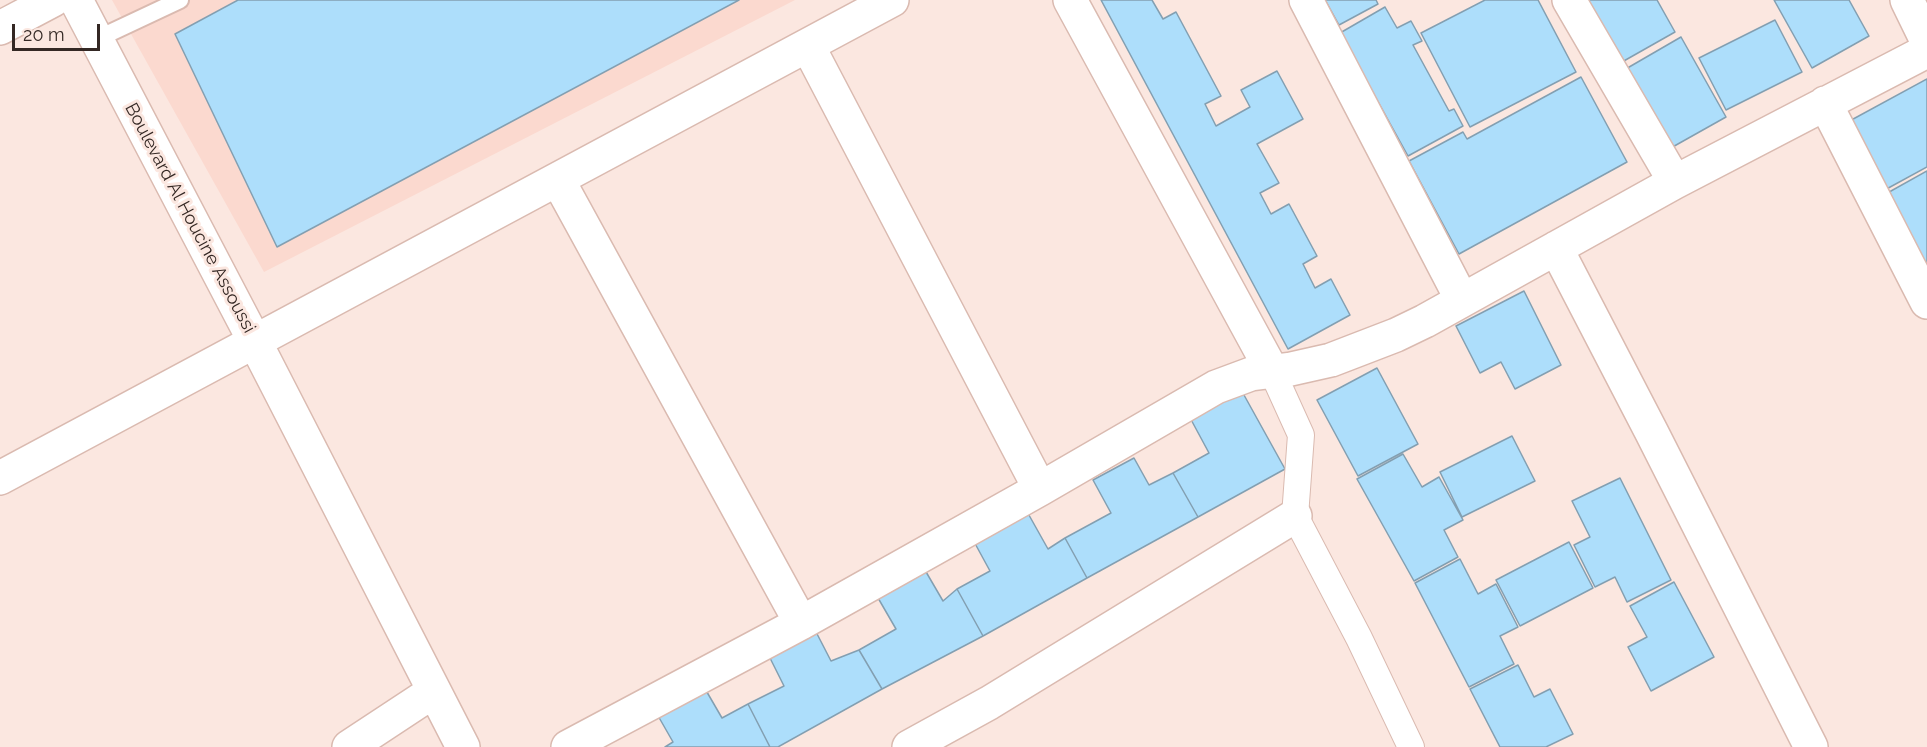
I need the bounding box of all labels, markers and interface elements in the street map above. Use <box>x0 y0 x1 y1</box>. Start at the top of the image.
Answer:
scale bar <box>15 12 104 50</box>
text: 20 m <box>23 24 65 45</box>
street label: Boulevard Al Houcine Assoussi <box>120 99 260 337</box>

